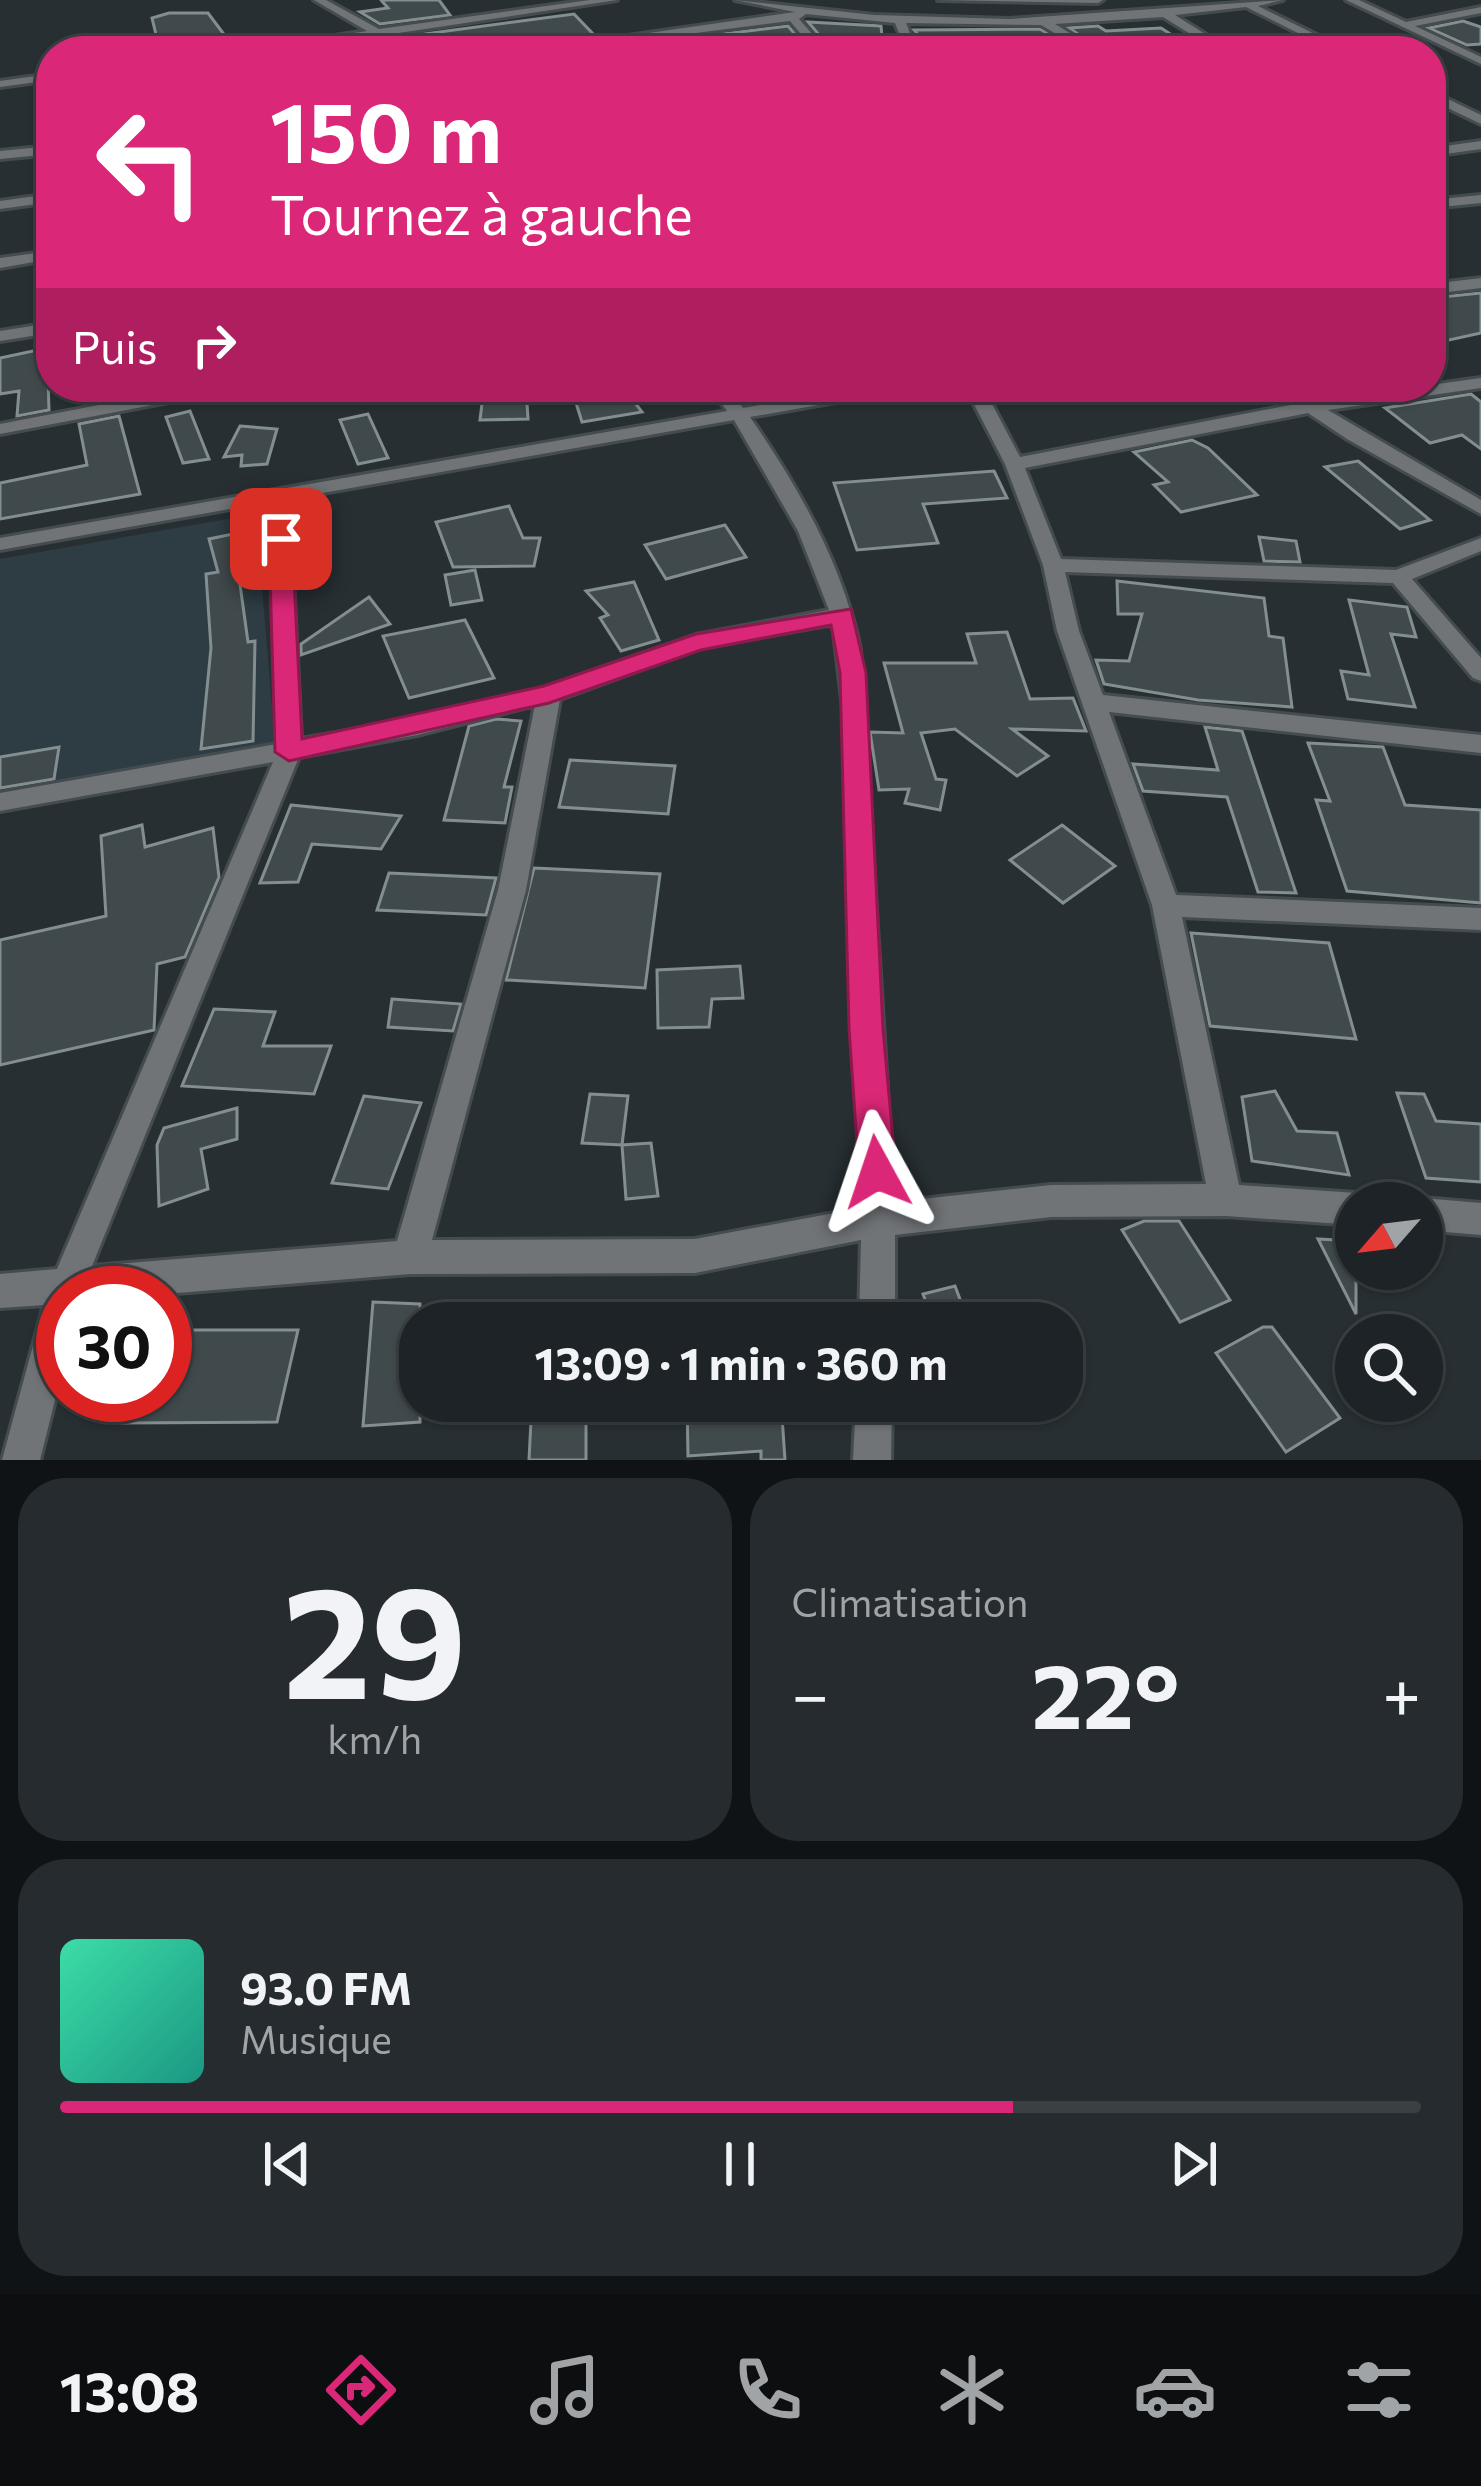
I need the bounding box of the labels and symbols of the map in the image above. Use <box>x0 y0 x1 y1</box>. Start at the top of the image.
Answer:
pin <box>230 488 332 590</box>
position arrow <box>814 1109 940 1235</box>
north arrow <box>1335 1182 1443 1290</box>
speed limit sign: 30 <box>36 1266 192 1422</box>

